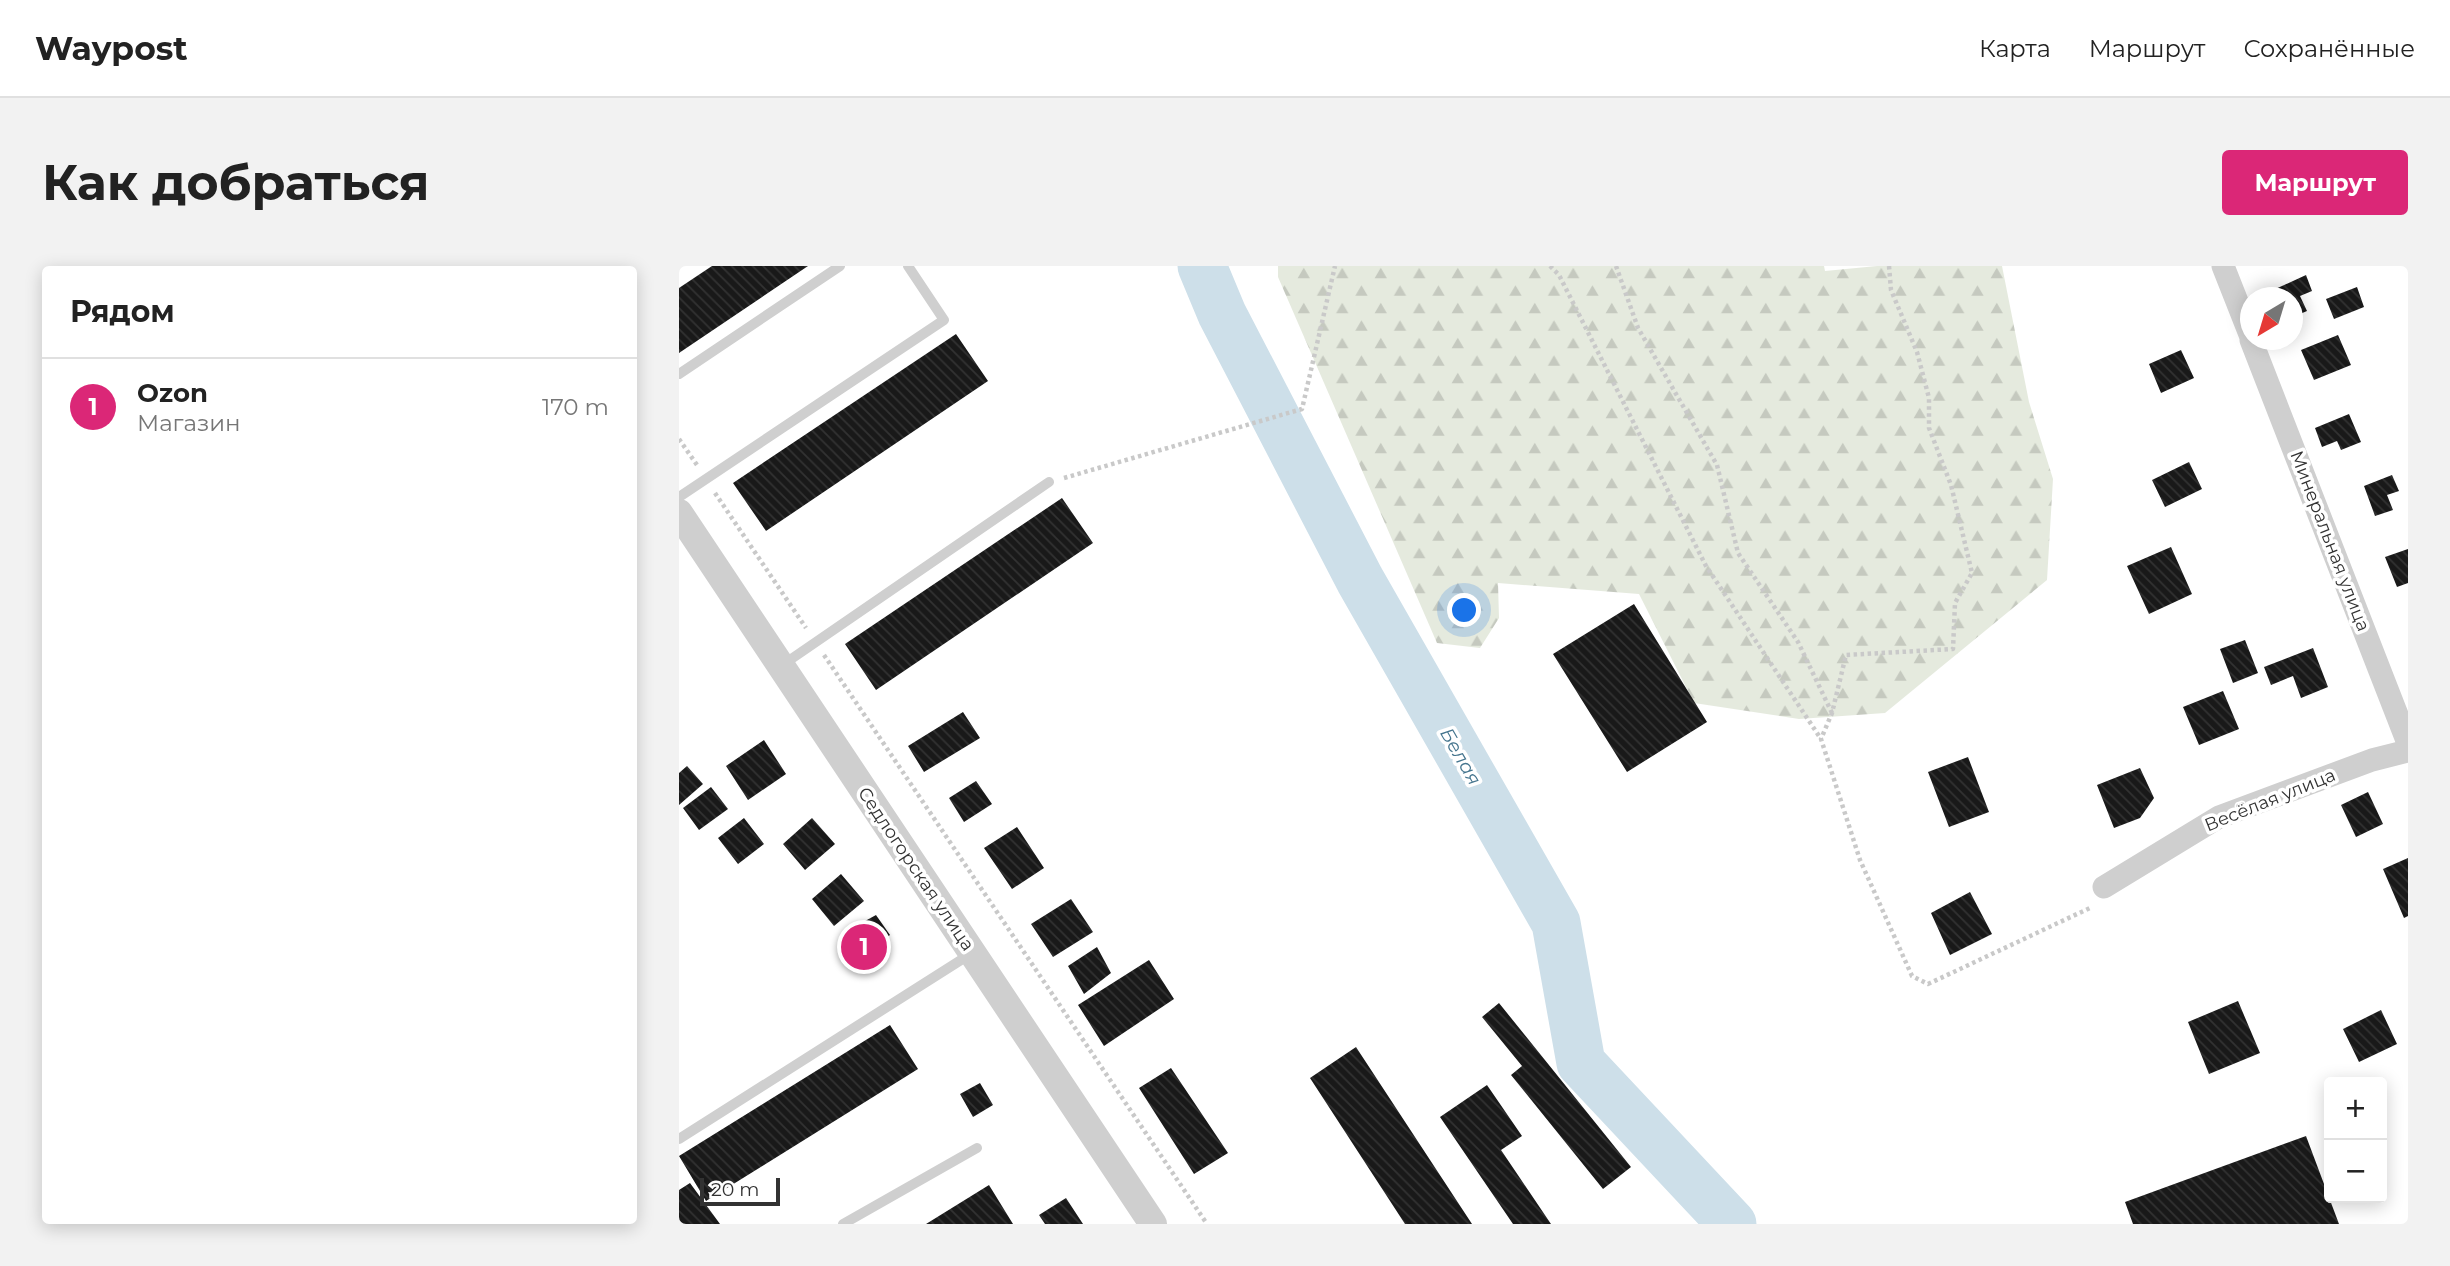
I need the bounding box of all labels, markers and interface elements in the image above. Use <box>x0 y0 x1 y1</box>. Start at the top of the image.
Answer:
text: Waypost <box>35 28 188 68</box>
text: Карта <box>1979 34 2051 63</box>
text: Маршрут <box>2089 34 2205 63</box>
text: Сохранённые <box>2243 34 2415 63</box>
button: Маршрут <box>2222 150 2408 215</box>
text: Как добраться <box>42 153 430 212</box>
north arrow <box>2240 287 2303 350</box>
text: Рядом <box>70 293 175 330</box>
text: Ozon <box>137 377 208 409</box>
text: 1 <box>88 393 98 421</box>
text: 170 m <box>542 393 609 421</box>
text: Магазин <box>137 409 241 437</box>
street label: Минеральная улица <box>2285 448 2375 634</box>
your location <box>1447 593 1481 627</box>
water label: Белая <box>1435 724 1486 789</box>
street label: Весёлая улица <box>2201 764 2339 836</box>
street label: Седлогорская улица <box>853 783 979 955</box>
pin: 1 <box>841 921 887 973</box>
map controls <box>2324 1077 2387 1203</box>
button: + <box>2324 1077 2387 1140</box>
button: − <box>2324 1140 2387 1203</box>
scale bar <box>700 1175 781 1207</box>
text: 20 m <box>711 1178 759 1201</box>

